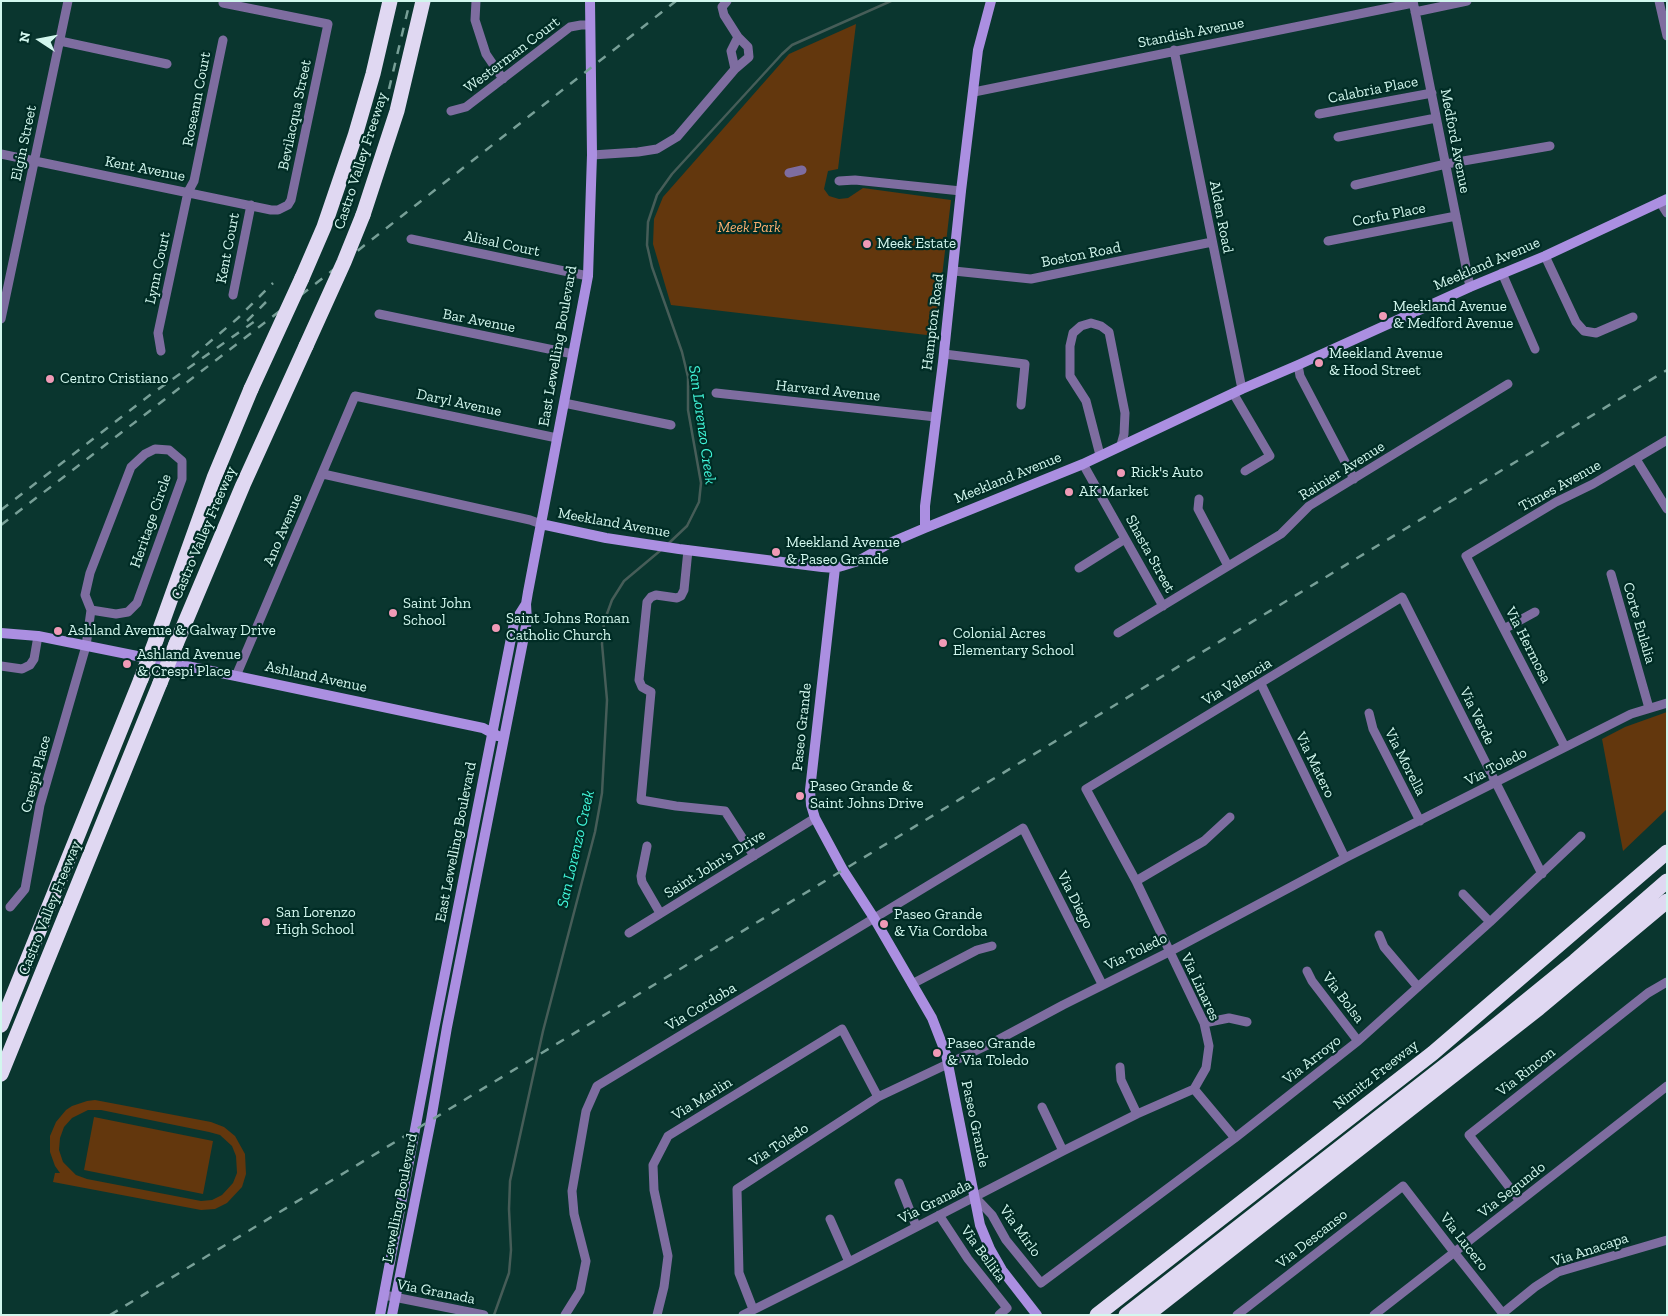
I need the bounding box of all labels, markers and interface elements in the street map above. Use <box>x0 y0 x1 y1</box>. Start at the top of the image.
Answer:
street label: Westerman Court <box>460 13 564 97</box>
street label: Standish Avenue <box>1136 14 1246 52</box>
north arrow <box>15 15 65 65</box>
text: N <box>15 30 34 44</box>
street label: Roseann Court <box>179 50 215 148</box>
street label: Bevilacqua Street <box>275 58 315 172</box>
street label: Calabria Place <box>1327 72 1419 108</box>
street label: Medford Avenue <box>1436 87 1474 195</box>
street label: Castro Valley Freeway <box>330 90 392 232</box>
street label: Elgin Street <box>7 104 41 182</box>
street label: Kent Avenue <box>103 152 187 186</box>
street label: Alden Road <box>1205 179 1237 255</box>
street label: Corfu Place <box>1351 199 1427 231</box>
street label: Kent Court <box>212 211 244 285</box>
park label: Meek Park <box>717 219 781 237</box>
street label: Alisal Court <box>463 227 541 261</box>
street label: Lynn Court <box>142 230 174 306</box>
street label: Meekland Avenue <box>1431 233 1543 295</box>
place label: Meek Estate <box>877 235 956 253</box>
marker: Meek Estate <box>861 238 873 250</box>
street label: Boston Road <box>1040 238 1122 272</box>
street label: East Lewelling Boulevard <box>535 264 581 428</box>
street label: Hampton Road <box>918 273 948 371</box>
place label: Meekland Avenue & Medford Avenue <box>1393 298 1513 333</box>
street label: Bar Avenue <box>441 305 517 337</box>
marker: Meekland Avenue & Medford Avenue <box>1377 310 1389 322</box>
place label: Meekland Avenue & Hood Street <box>1329 345 1443 380</box>
marker: Meekland Avenue & Hood Street <box>1313 357 1325 369</box>
water label: San Lorenzo Creek <box>684 364 720 486</box>
place label: Centro Cristiano <box>60 370 168 388</box>
marker: Centro Cristiano <box>44 373 56 385</box>
street label: Harvard Avenue <box>775 377 881 405</box>
street label: Daryl Avenue <box>415 385 503 421</box>
street label: Rainier Avenue <box>1296 437 1388 505</box>
street label: Meekland Avenue <box>952 448 1064 508</box>
street label: Times Avenue <box>1516 456 1604 516</box>
street label: Castro Valley Freeway <box>168 464 240 602</box>
place label: Rick's Auto <box>1131 464 1203 482</box>
marker: Rick's Auto <box>1115 467 1127 479</box>
street label: Heritage Circle <box>127 472 175 570</box>
place label: AK Market <box>1079 483 1148 501</box>
marker: AK Market <box>1063 486 1075 498</box>
street label: Ano Avenue <box>260 491 306 569</box>
street label: Meekland Avenue <box>556 504 672 542</box>
street label: Shasta Street <box>1121 512 1179 596</box>
place label: Meekland Avenue & Paseo Grande <box>786 534 900 569</box>
marker: Meekland Avenue & Paseo Grande <box>770 546 782 558</box>
street label: Corte Eulalia <box>1619 580 1659 666</box>
place label: Saint John School <box>403 595 471 630</box>
street label: Via Hermosa <box>1501 604 1555 686</box>
marker: Saint John School <box>387 607 399 619</box>
place label: Saint Johns Roman Catholic Church <box>506 610 630 645</box>
place label: Ashland Avenue & Galway Drive <box>68 622 276 640</box>
marker: Saint Johns Roman Catholic Church <box>490 622 502 634</box>
marker: Ashland Avenue & Galway Drive <box>52 625 64 637</box>
place label: Colonial Acres Elementary School <box>953 625 1074 660</box>
marker: Colonial Acres Elementary School <box>937 637 949 649</box>
place label: Ashland Avenue & Crespi Place <box>137 646 241 681</box>
street label: Via Valencia <box>1199 654 1275 710</box>
street label: Ashland Avenue <box>263 657 369 697</box>
marker: Ashland Avenue & Crespi Place <box>121 658 133 670</box>
street label: Paseo Grande <box>788 682 816 772</box>
street label: Via Verde <box>1455 684 1499 748</box>
street label: Via Morella <box>1380 725 1430 799</box>
street label: Via Matero <box>1291 729 1339 801</box>
street label: Crespi Place <box>17 733 55 815</box>
street label: Via Toledo <box>1462 744 1530 790</box>
street label: East Lewelling Boulevard <box>432 760 480 924</box>
place label: Paseo Grande & Saint Johns Drive <box>810 778 923 813</box>
water label: San Lorenzo Creek <box>553 788 599 910</box>
marker: Paseo Grande & Saint Johns Drive <box>794 790 806 802</box>
street label: Saint John's Drive <box>661 826 769 902</box>
street label: Castro Valley Freeway <box>15 838 85 978</box>
street label: Via Diego <box>1053 868 1097 932</box>
place label: San Lorenzo High School <box>276 904 356 939</box>
place label: Paseo Grande & Via Cordoba <box>894 906 987 941</box>
marker: San Lorenzo High School <box>260 916 272 928</box>
marker: Paseo Grande & Via Cordoba <box>878 918 890 930</box>
street label: Via Toledo <box>1102 929 1170 975</box>
street label: Via Linares <box>1177 950 1223 1024</box>
street label: Via Bolsa <box>1318 969 1368 1027</box>
street label: Via Cordoba <box>662 979 740 1035</box>
street label: Via Arroyo <box>1279 1032 1345 1088</box>
place label: Paseo Grande & Via Toledo <box>947 1035 1035 1070</box>
street label: Nimitz Freeway <box>1330 1036 1422 1114</box>
street label: Via Rincon <box>1493 1044 1559 1100</box>
marker: Paseo Grande & Via Toledo <box>931 1047 943 1059</box>
street label: Via Marlin <box>669 1073 735 1125</box>
street label: Paseo Grande <box>957 1079 993 1169</box>
street label: Via Toledo <box>746 1119 812 1171</box>
street label: Lewelling Boulevard <box>379 1132 421 1264</box>
street label: Via Segundo <box>1475 1158 1549 1222</box>
street label: Via Granada <box>895 1176 975 1228</box>
street label: Via Mirlo <box>995 1202 1045 1260</box>
street label: Via Descanso <box>1273 1206 1351 1272</box>
street label: Via Lucero <box>1436 1209 1492 1275</box>
street label: Via Bellita <box>957 1222 1009 1286</box>
street label: Via Anacapa <box>1549 1229 1631 1271</box>
street label: Via Granada <box>395 1276 477 1308</box>

